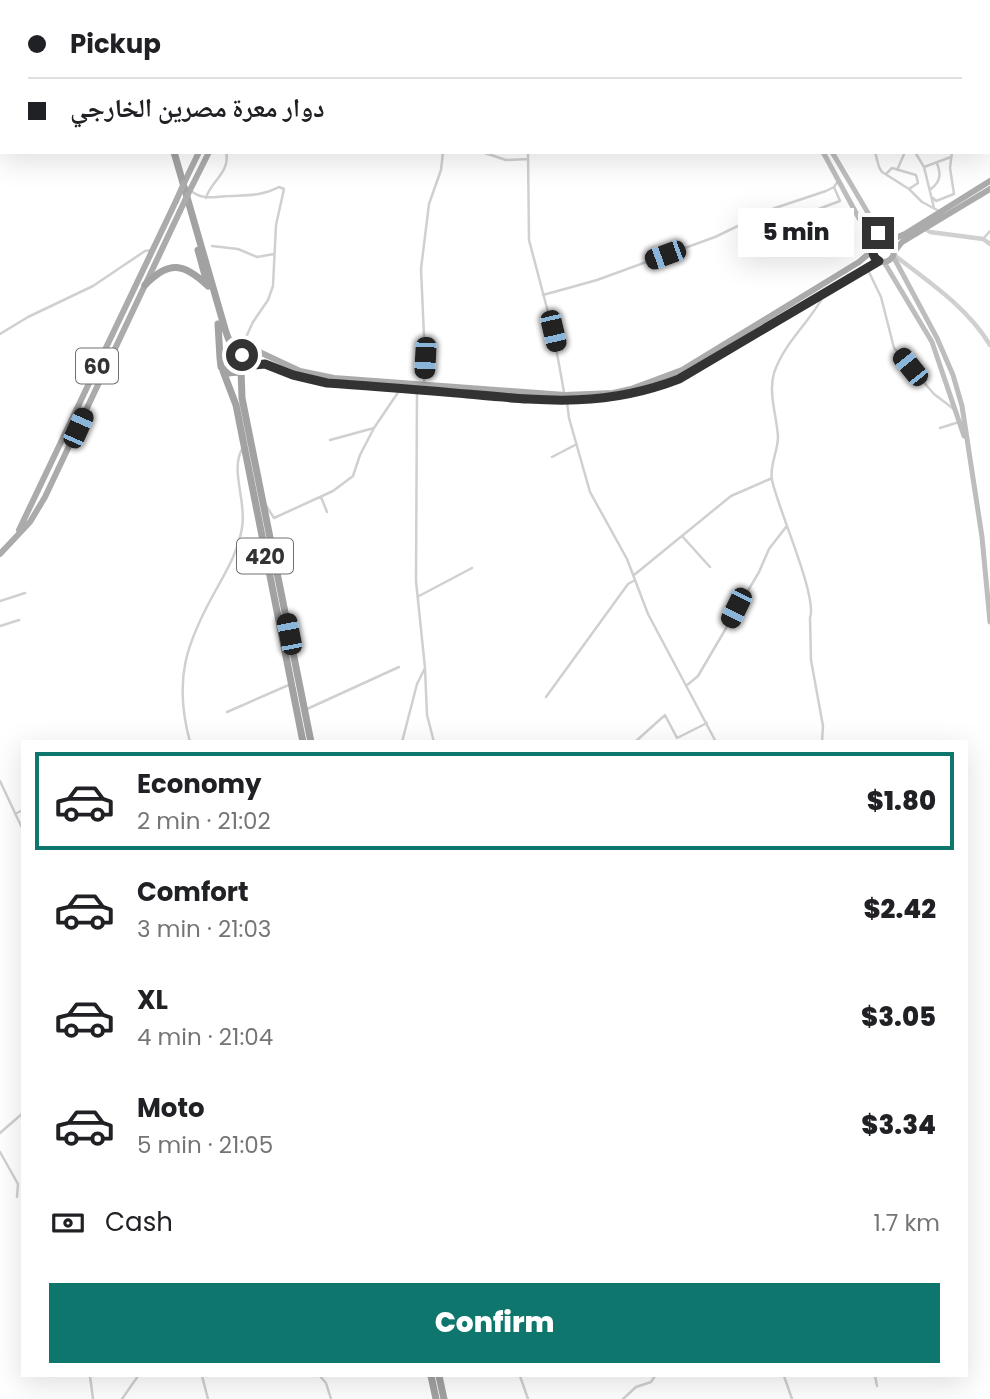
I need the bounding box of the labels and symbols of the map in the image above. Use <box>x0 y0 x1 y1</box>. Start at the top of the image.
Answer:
callout: 5 min <box>738 208 854 258</box>
route end <box>862 217 894 249</box>
car <box>642 238 689 272</box>
car <box>539 308 568 354</box>
car <box>414 336 437 380</box>
route start <box>226 339 258 371</box>
car <box>889 344 932 390</box>
road number: 60 <box>76 348 118 384</box>
car <box>60 405 97 451</box>
road number: 420 <box>237 538 293 574</box>
car <box>718 585 755 631</box>
car <box>275 611 304 657</box>

